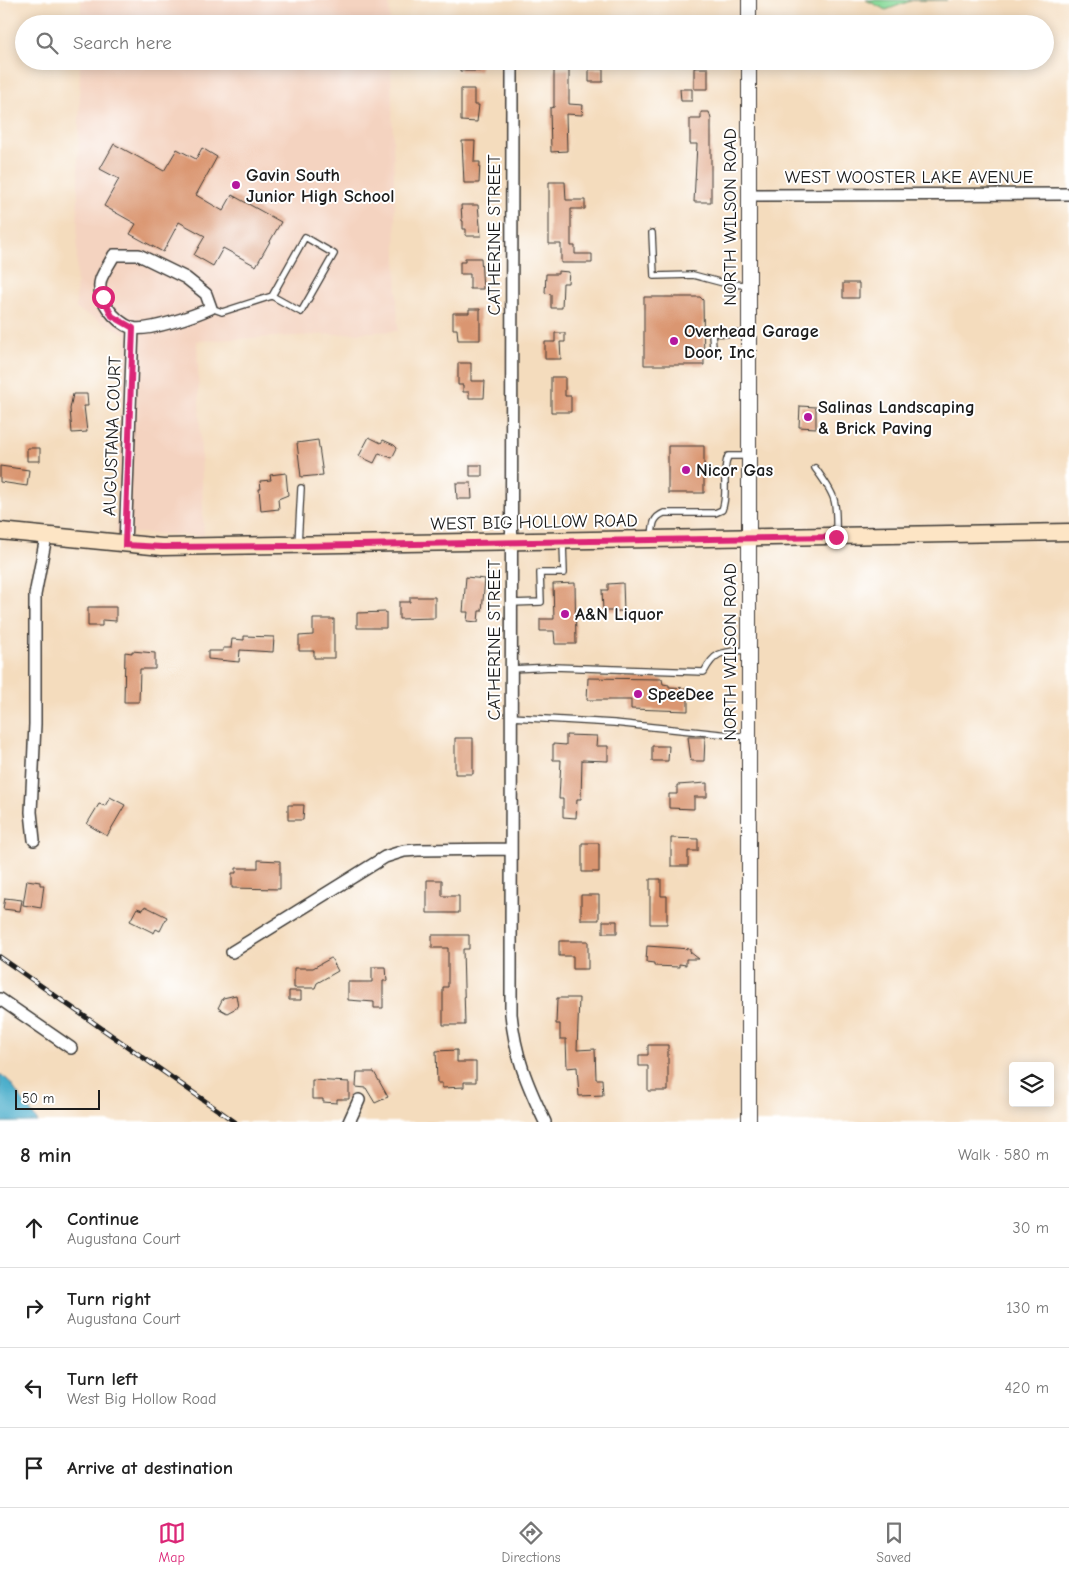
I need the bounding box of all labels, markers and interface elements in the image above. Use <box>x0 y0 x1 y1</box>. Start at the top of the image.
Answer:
search box <box>15 15 1054 70</box>
icon: search <box>33 29 61 57</box>
text: Search here <box>73 32 172 54</box>
street label: NORTH WILSON ROAD <box>720 128 741 306</box>
street label: CATHERINE STREET <box>484 154 505 316</box>
place label: Gavin South Junior High School <box>246 165 395 207</box>
street label: WEST WOOSTER LAKE AVENUE <box>785 167 1033 188</box>
marker: Gavin South Junior High School <box>230 179 242 191</box>
route start <box>92 286 115 309</box>
place label: Overhead Garage Door, Inc <box>684 321 819 363</box>
marker: Overhead Garage Door, Inc <box>668 335 680 347</box>
street label: AUGUSTANA COURT <box>99 355 126 516</box>
place label: Salinas Landscaping & Brick Paving <box>818 397 975 439</box>
marker: Salinas Landscaping & Brick Paving <box>802 411 814 423</box>
place label: Nicor Gas <box>696 460 773 481</box>
marker: Nicor Gas <box>680 464 692 476</box>
street label: WEST BIG HOLLOW ROAD <box>430 510 638 535</box>
route end <box>825 526 848 549</box>
street label: CATHERINE STREET <box>484 559 505 721</box>
street label: NORTH WILSON ROAD <box>720 563 741 741</box>
place label: A&N Liquor <box>575 604 664 625</box>
marker: A&N Liquor <box>559 608 571 620</box>
place label: SpeeDee <box>648 684 714 705</box>
marker: SpeeDee <box>632 688 644 700</box>
map controls <box>1009 1062 1054 1107</box>
button: layers <box>1009 1062 1054 1107</box>
scale bar <box>15 1087 100 1110</box>
text: 50 m <box>22 1090 54 1107</box>
text: 8 min <box>20 1143 71 1167</box>
text: Walk · 580 m <box>958 1146 1049 1164</box>
text: Continue <box>67 1208 139 1230</box>
icon: ahead <box>20 1214 48 1242</box>
text: 30 m <box>1013 1219 1049 1237</box>
text: Augustana Court <box>67 1230 180 1248</box>
text: Turn right <box>67 1288 151 1310</box>
icon: right <box>20 1294 48 1322</box>
text: 130 m <box>1006 1299 1049 1317</box>
text: Augustana Court <box>67 1310 180 1328</box>
text: Turn left <box>67 1368 138 1390</box>
icon: left <box>20 1374 48 1402</box>
text: 420 m <box>1005 1379 1049 1397</box>
text: West Big Hollow Road <box>67 1390 217 1408</box>
icon: arrive <box>20 1454 48 1482</box>
text: Arrive at destination <box>67 1457 233 1479</box>
tab: Map <box>158 1519 186 1566</box>
tab: Directions <box>501 1519 561 1566</box>
tab: Saved <box>876 1519 911 1566</box>

